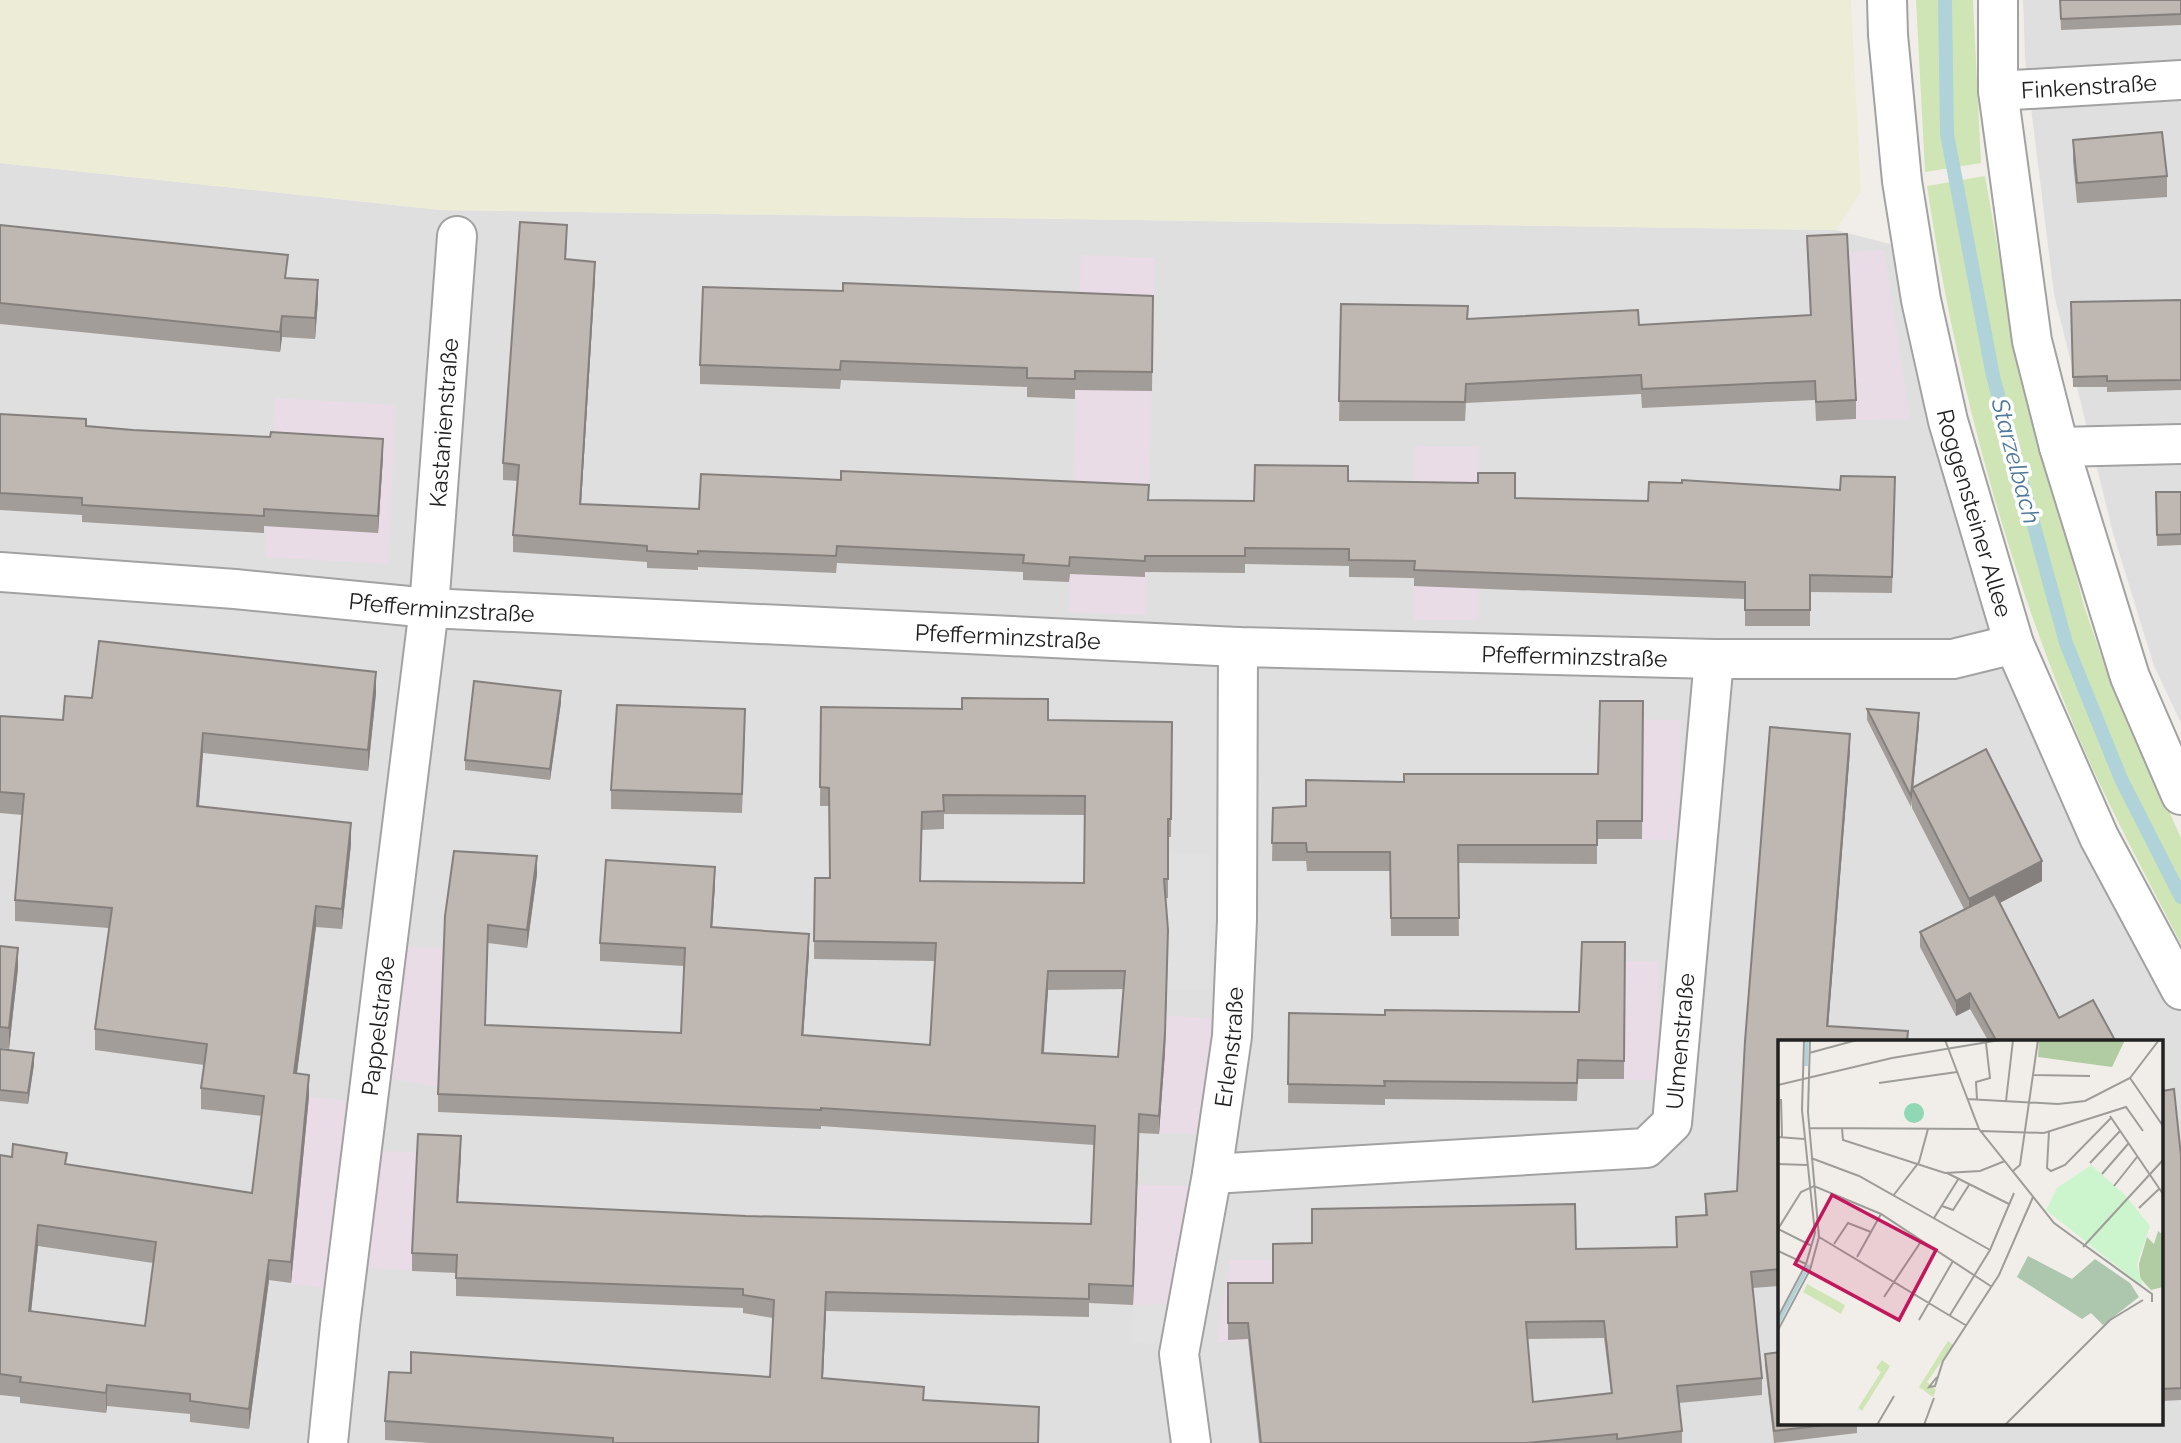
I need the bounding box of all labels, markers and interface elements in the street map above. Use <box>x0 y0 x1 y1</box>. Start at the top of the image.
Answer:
street label: Finkenstraße <box>2020 68 2158 103</box>
street label: Kastanienstraße <box>423 337 463 508</box>
water label: Starzelbach <box>1985 394 2047 527</box>
street label: Roggensteiner Allee <box>1932 406 2019 620</box>
street label: Pfefferminzstraße <box>348 587 535 627</box>
street label: Pfefferminzstraße <box>914 618 1101 654</box>
street label: Pfefferminzstraße <box>1481 640 1668 671</box>
street label: Pappelstraße <box>355 955 399 1097</box>
street label: Ulmenstraße <box>1660 972 1699 1111</box>
street label: Erlenstraße <box>1208 986 1248 1109</box>
inset map <box>1778 1040 2164 1426</box>

